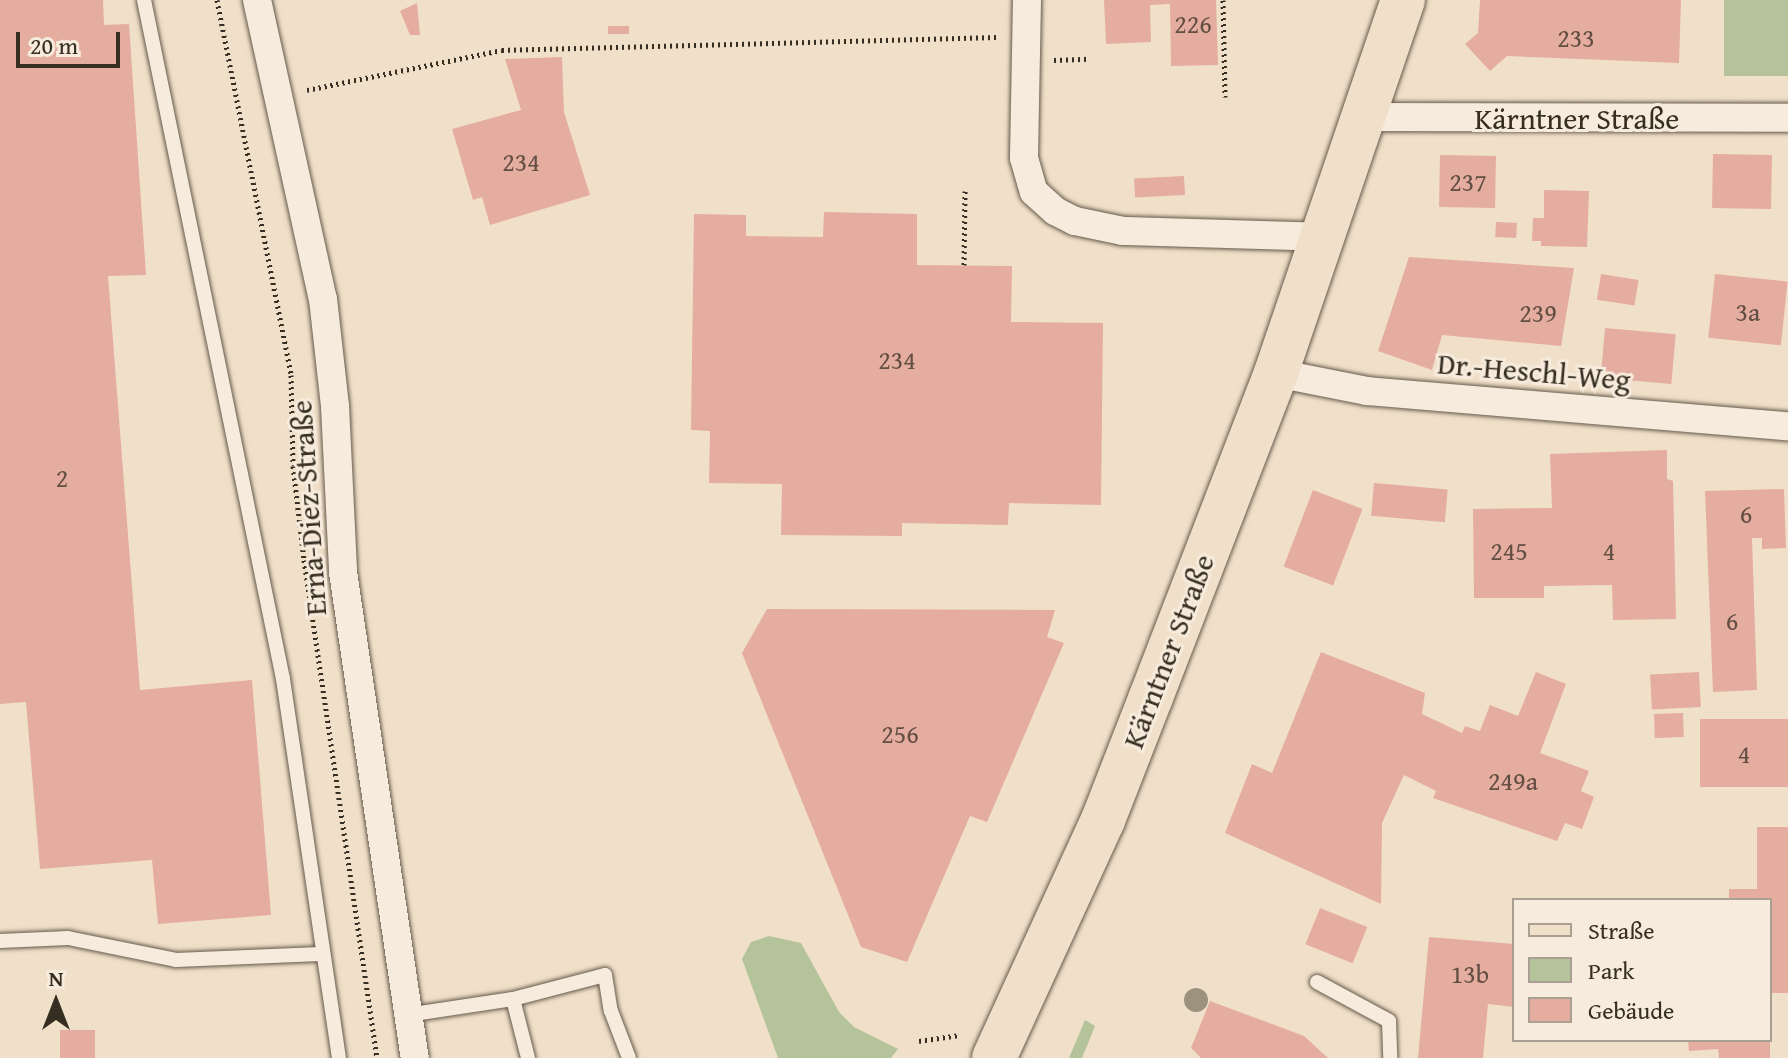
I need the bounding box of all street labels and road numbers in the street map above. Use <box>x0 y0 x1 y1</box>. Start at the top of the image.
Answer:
street label: Kärntner Straße <box>1475 100 1679 136</box>
street label: Dr.-Heschl-Weg <box>1436 345 1632 397</box>
street label: Erna-Diez-Straße <box>283 399 333 617</box>
street label: Kärntner Straße <box>1115 549 1221 753</box>

